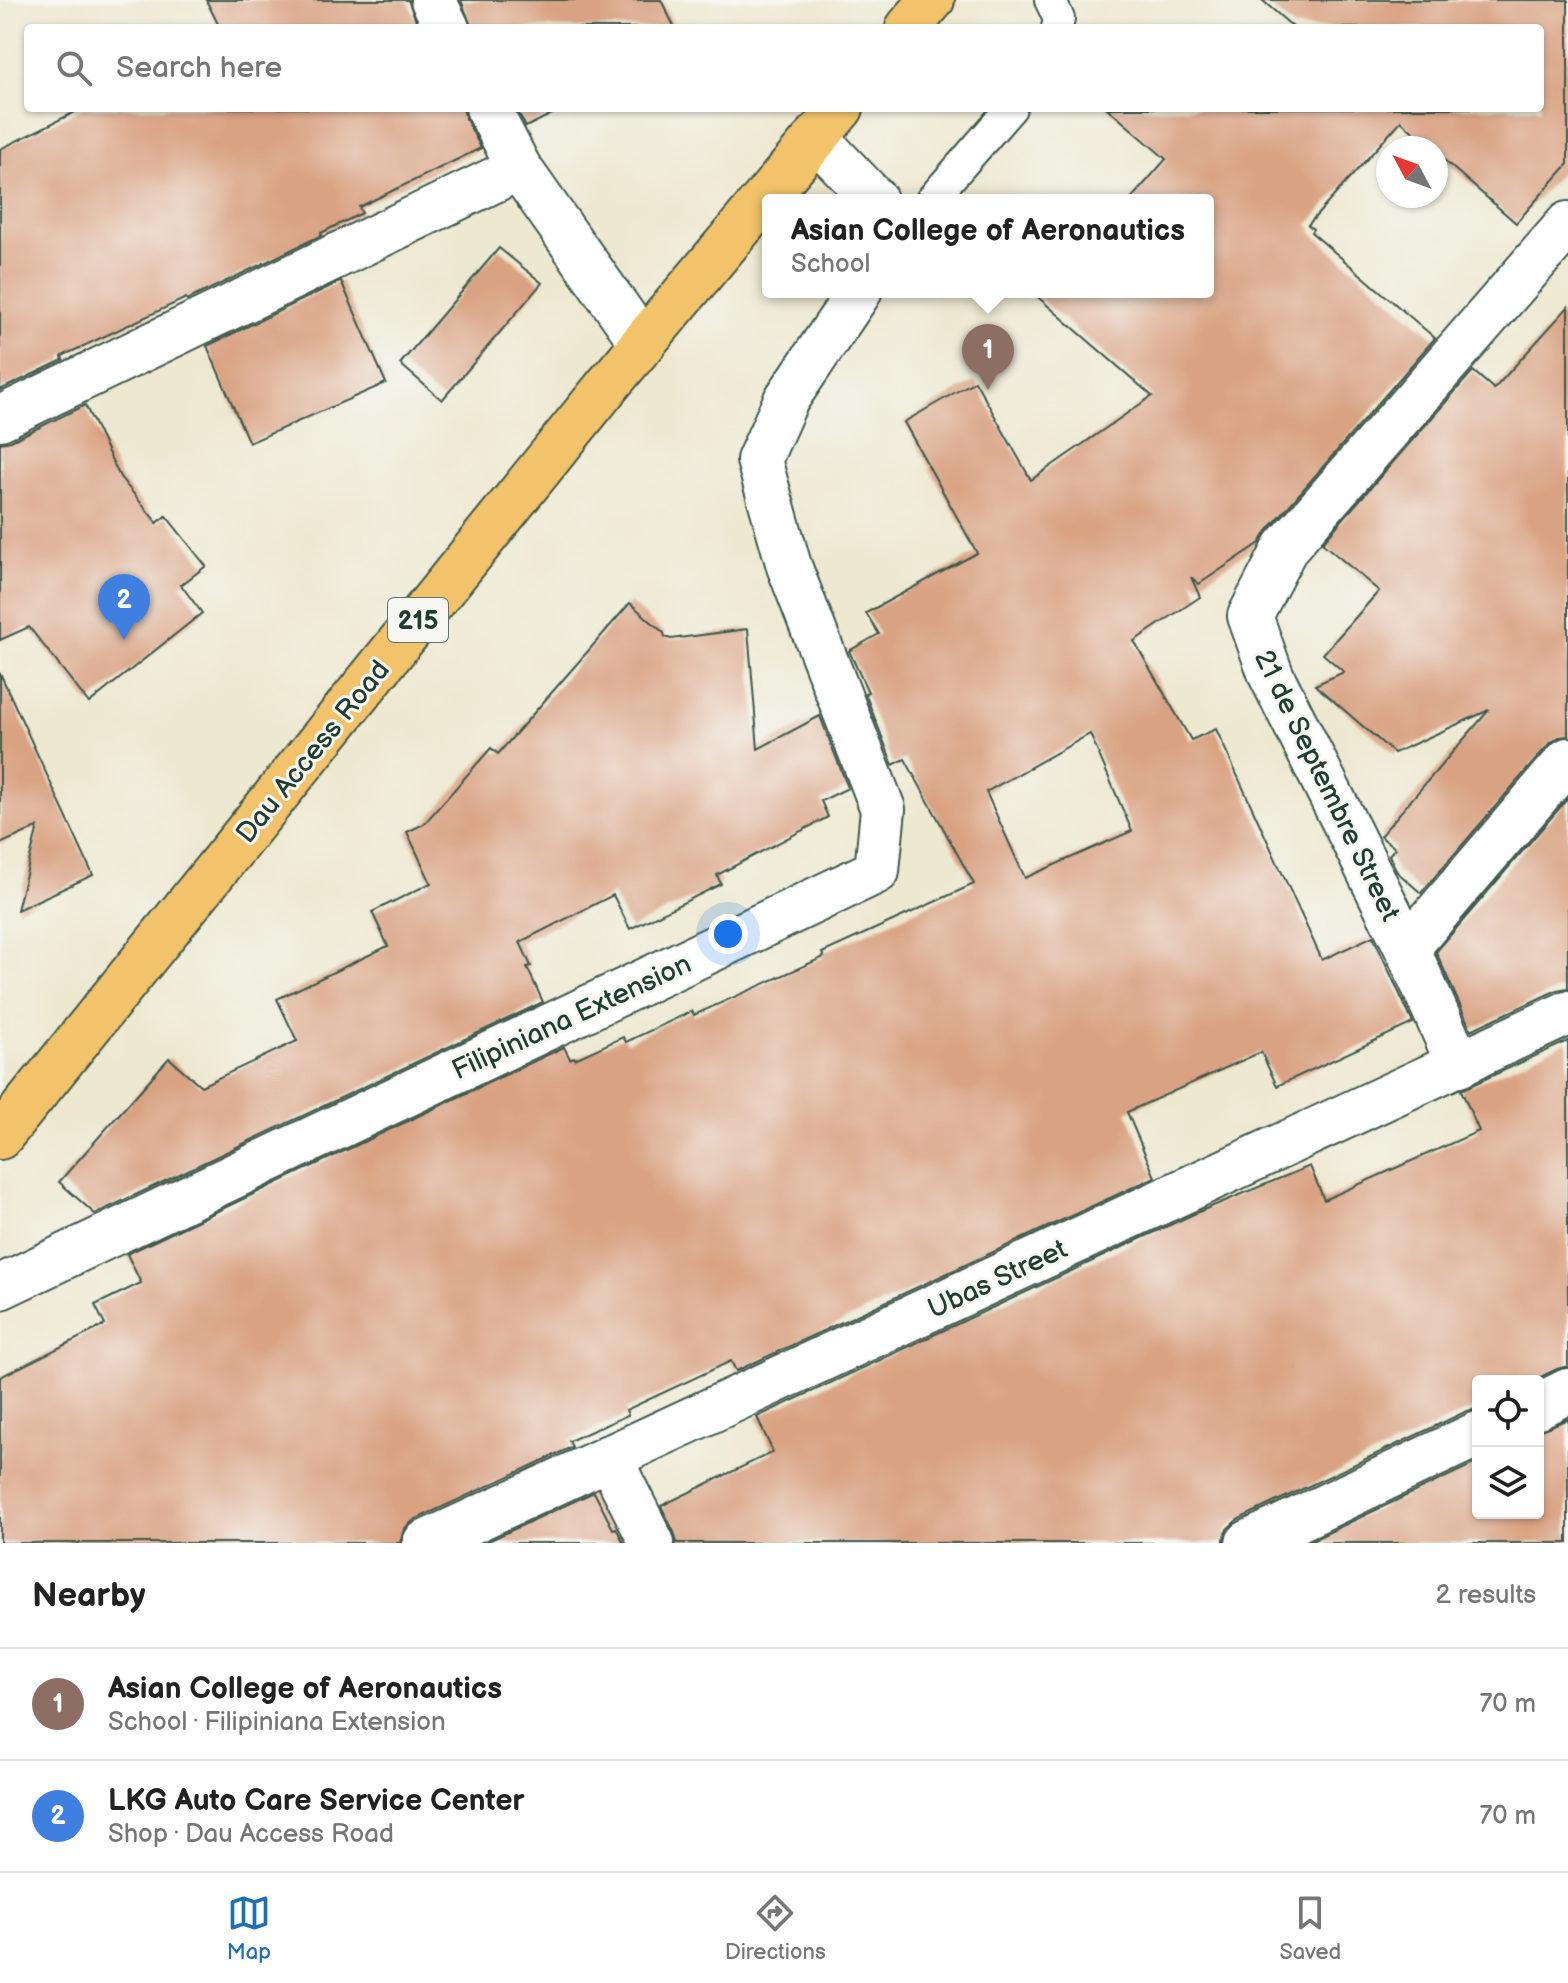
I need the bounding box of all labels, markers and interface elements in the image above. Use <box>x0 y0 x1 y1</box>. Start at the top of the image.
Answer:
search box <box>24 24 1544 112</box>
icon: search <box>52 46 96 90</box>
text: Search here <box>116 50 282 86</box>
north arrow <box>1376 136 1448 208</box>
popup <box>762 194 1214 298</box>
text: Asian College of Aeronautics <box>791 213 1185 249</box>
text: School <box>791 249 870 280</box>
pin: 1 <box>962 324 1014 390</box>
pin: 2 <box>98 574 150 640</box>
road number: 215 <box>388 598 448 642</box>
street label: 21 de Septembre Street <box>1247 645 1407 927</box>
street label: Dau Access Road <box>230 654 397 850</box>
your location <box>708 914 748 954</box>
street label: Filipiniana Extension <box>447 947 696 1087</box>
street label: Ubas Street <box>923 1233 1073 1326</box>
map controls <box>1472 1375 1544 1519</box>
button: locate <box>1472 1375 1544 1447</box>
button: layers <box>1472 1447 1544 1519</box>
text: Nearby <box>32 1575 146 1616</box>
text: 2 results <box>1436 1580 1536 1611</box>
text: Asian College of Aeronautics <box>108 1671 502 1707</box>
text: 1 <box>53 1689 63 1720</box>
text: 70 m <box>1479 1689 1536 1720</box>
text: School · Filipiniana Extension <box>108 1707 446 1738</box>
text: LKG Auto Care Service Center <box>108 1783 524 1819</box>
text: 2 <box>50 1801 66 1832</box>
text: 70 m <box>1479 1801 1536 1832</box>
text: Shop · Dau Access Road <box>108 1819 394 1850</box>
tab: Map <box>227 1891 271 1966</box>
tab: Directions <box>725 1891 826 1966</box>
tab: Saved <box>1279 1891 1341 1966</box>

